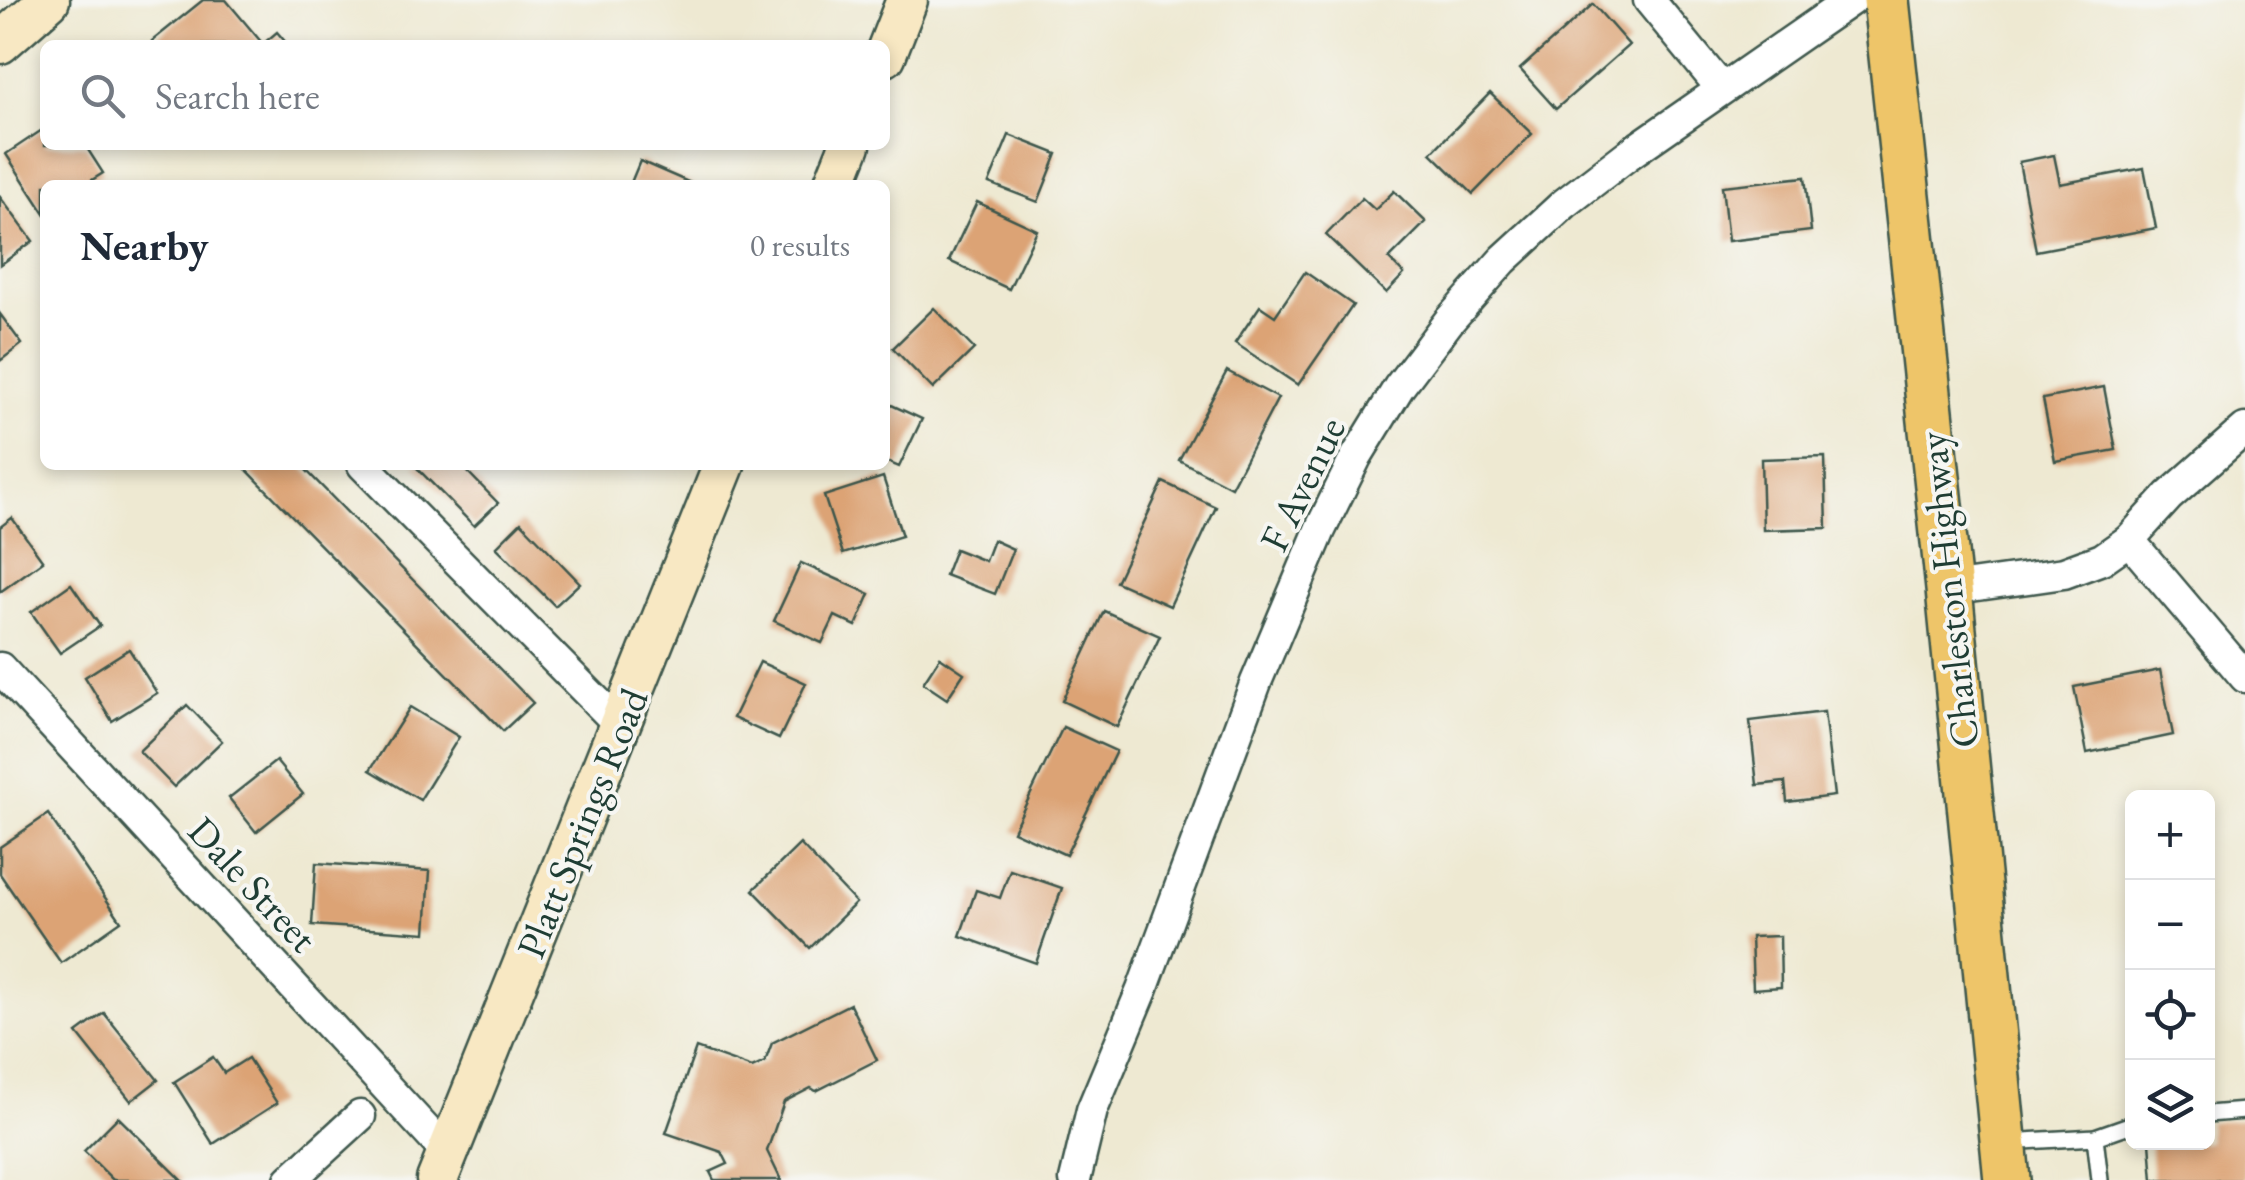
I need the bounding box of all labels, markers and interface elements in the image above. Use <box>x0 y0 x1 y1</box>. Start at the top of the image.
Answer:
search box <box>40 40 890 150</box>
icon: search <box>75 68 130 123</box>
text: Search here <box>155 71 320 120</box>
text: Nearby <box>80 218 209 273</box>
text: 0 results <box>750 224 850 266</box>
street label: F Avenue <box>1247 408 1357 560</box>
street label: Charleston Highway <box>1906 429 1990 750</box>
street label: Platt Springs Road <box>504 680 660 966</box>
map controls <box>2125 790 2215 1150</box>
button: + <box>2125 790 2215 880</box>
street label: Dale Street <box>177 805 329 963</box>
button: − <box>2125 880 2215 970</box>
button: locate <box>2125 970 2215 1060</box>
button: layers <box>2125 1060 2215 1150</box>

